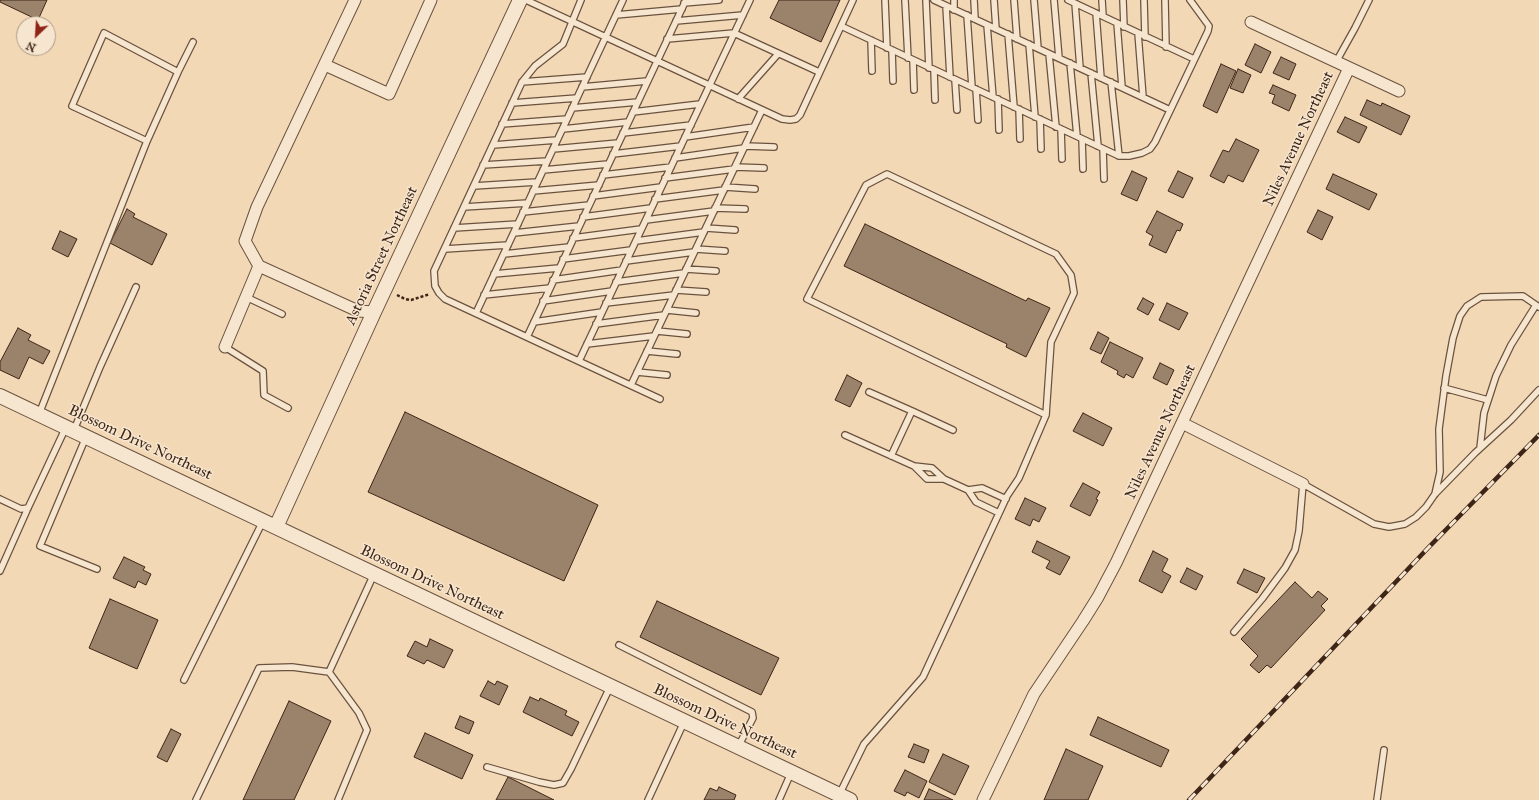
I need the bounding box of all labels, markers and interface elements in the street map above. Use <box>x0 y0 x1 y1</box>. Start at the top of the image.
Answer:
north arrow <box>16 16 56 56</box>
text: N <box>24 39 38 54</box>
street label: Niles Avenue Northeast <box>1260 69 1338 209</box>
street label: Astoria Street Northeast <box>342 184 422 328</box>
street label: Niles Avenue Northeast <box>1122 362 1200 502</box>
street label: Blossom Drive Northeast <box>65 402 215 484</box>
street label: Blossom Drive Northeast <box>357 542 507 624</box>
street label: Blossom Drive Northeast <box>650 681 800 763</box>

